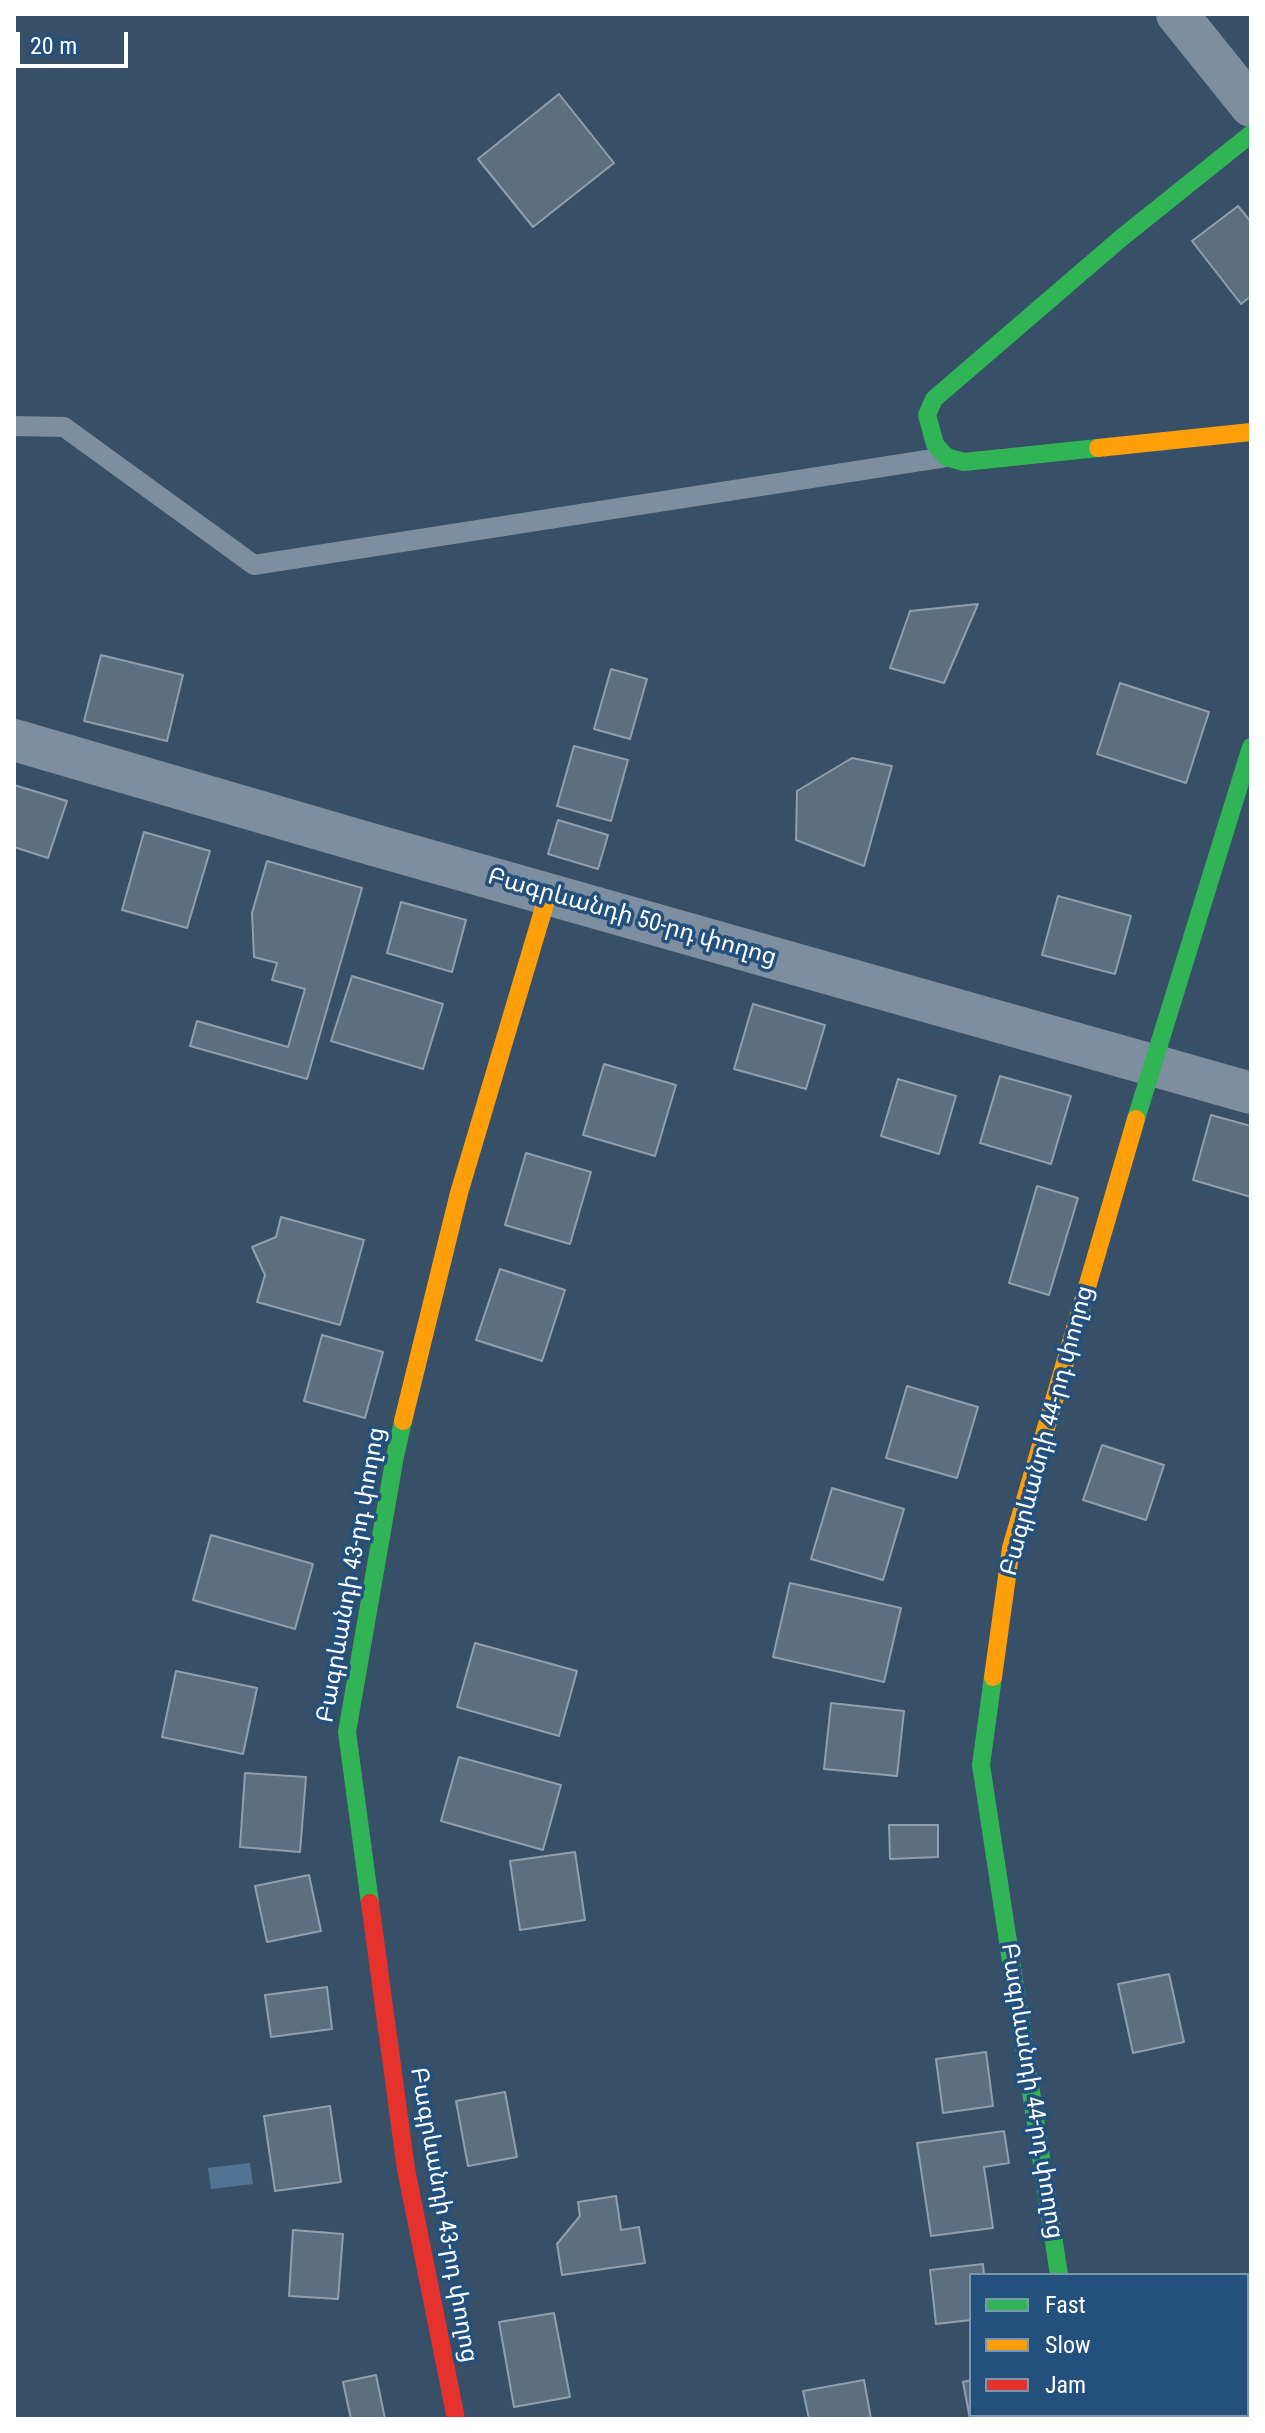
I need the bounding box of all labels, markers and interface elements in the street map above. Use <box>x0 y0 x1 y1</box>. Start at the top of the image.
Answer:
scale bar <box>20 16 132 66</box>
text: 20 m <box>30 32 77 60</box>
street label: Բագրևանդի 50-րդ փողոց <box>484 863 780 973</box>
street label: Բագրևանդի 44-րդ փողոց <box>995 1283 1101 1579</box>
street label: Բագրևանդի 43-րդ փողոց <box>312 1425 392 1725</box>
street label: Բագրևանդի 44-րդ փողոց <box>993 1941 1069 2241</box>
street label: Բագրևանդի 43-րդ փողոց <box>403 2065 483 2365</box>
legend <box>969 2273 1249 2417</box>
text: Fast <box>1045 2291 1086 2319</box>
text: Slow <box>1045 2331 1091 2359</box>
text: Jam <box>1045 2371 1086 2399</box>

